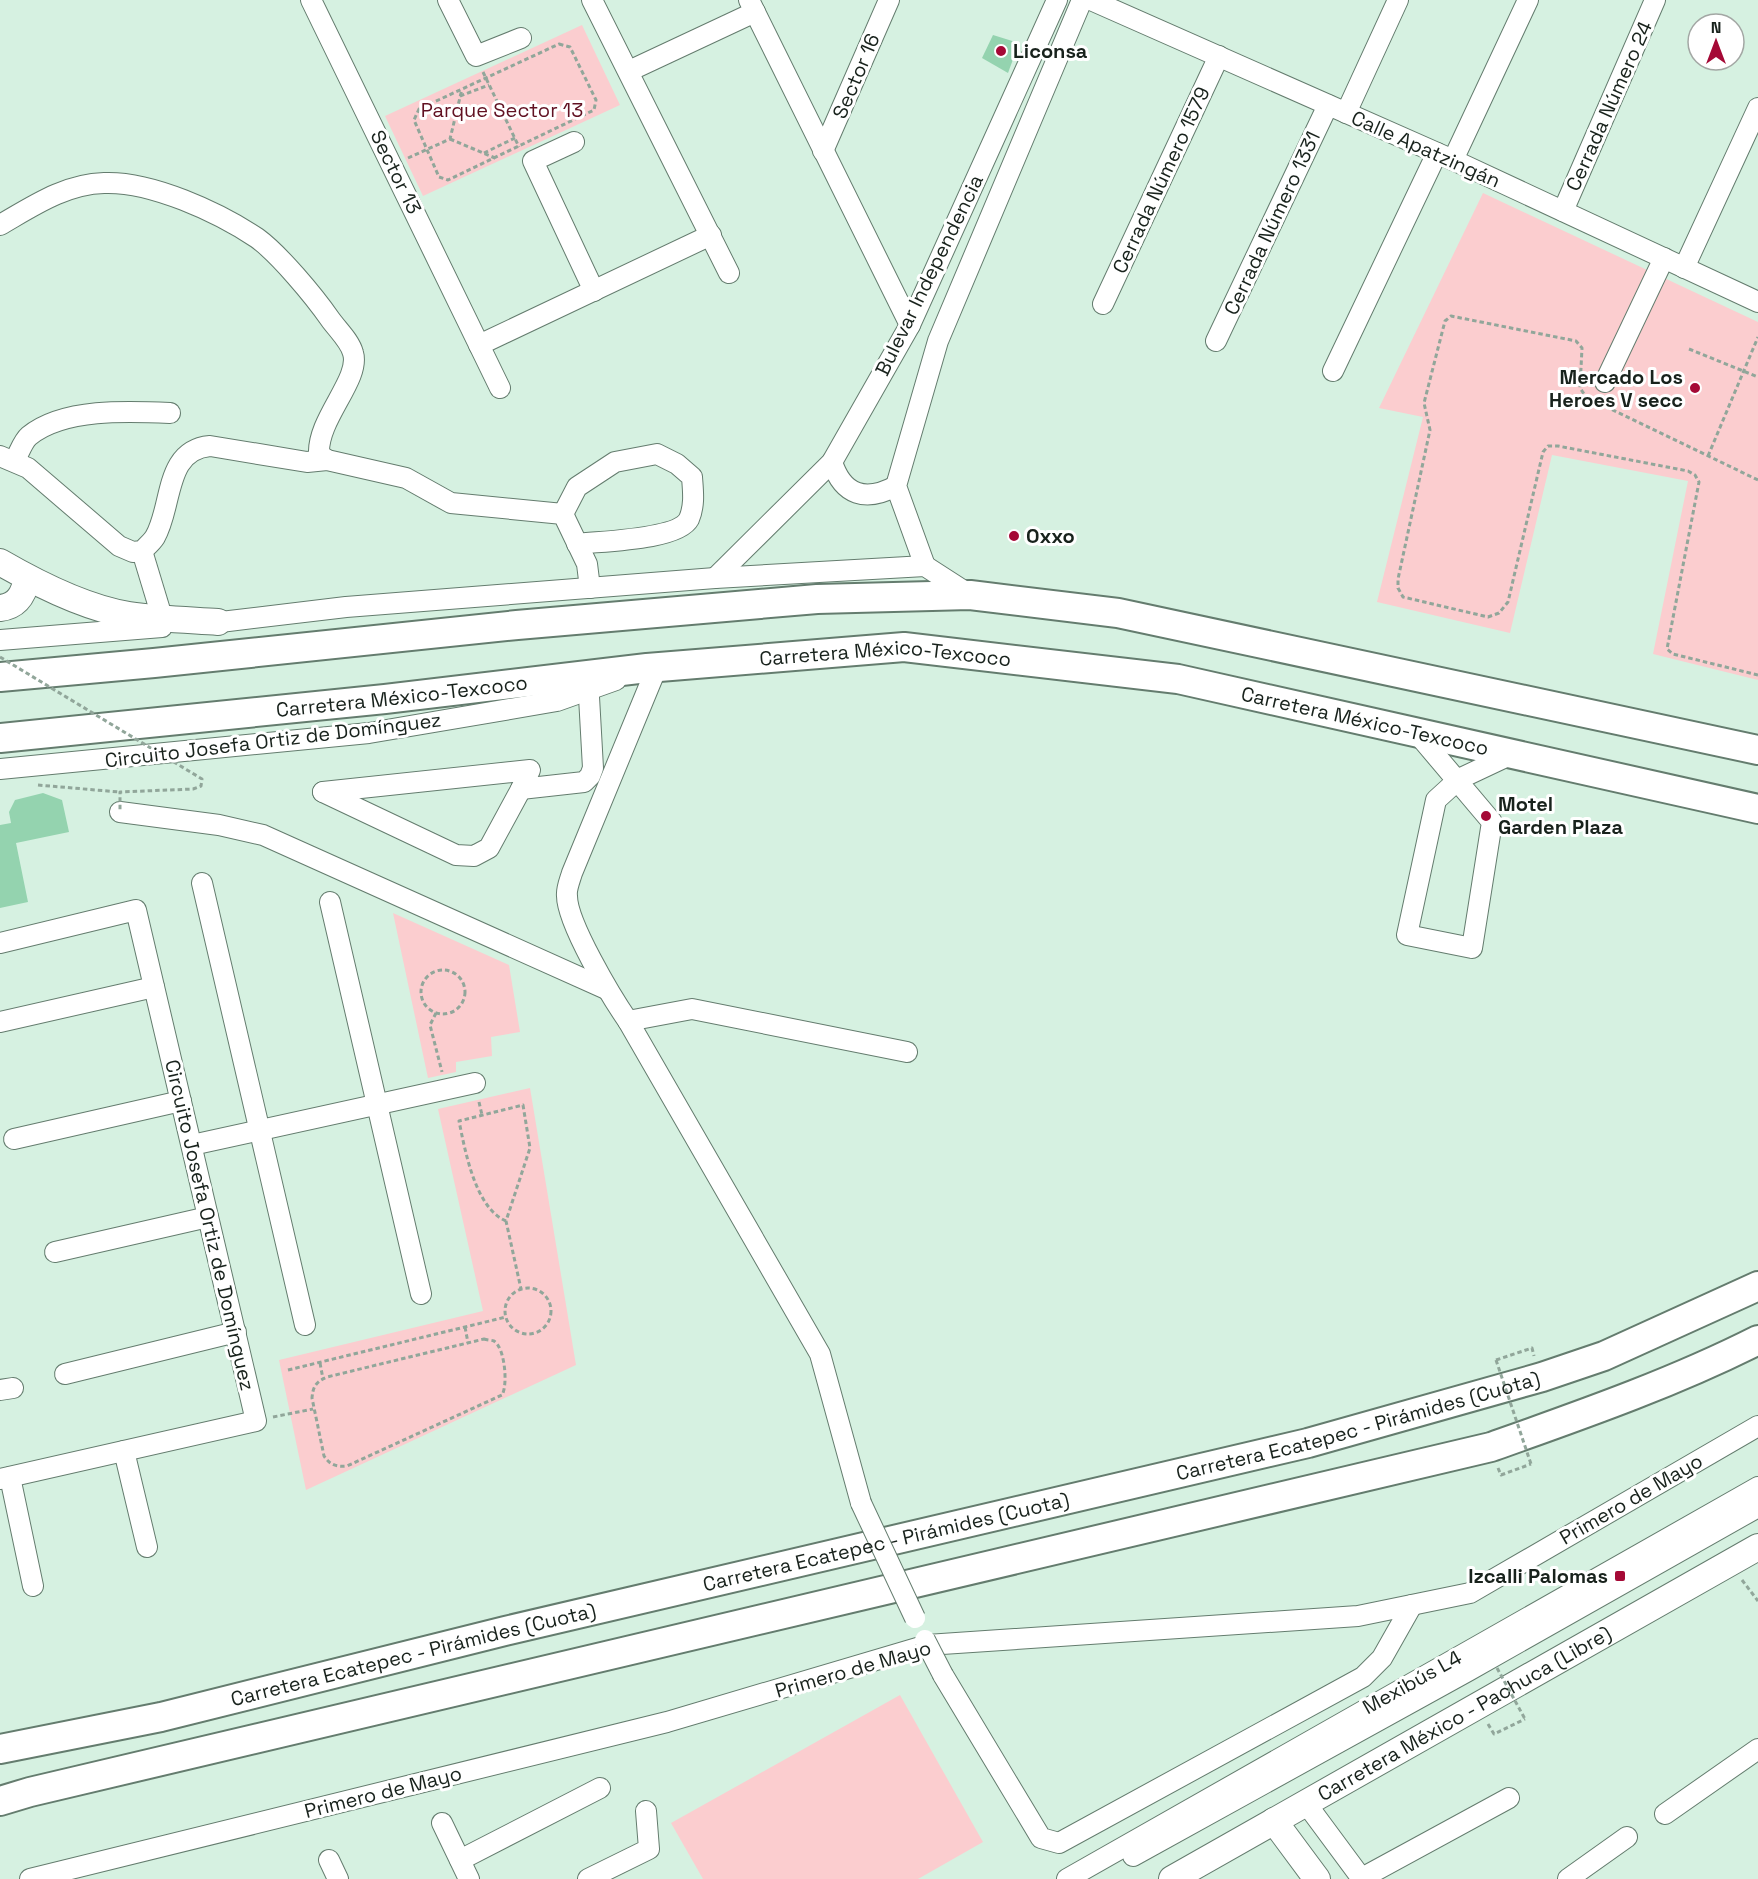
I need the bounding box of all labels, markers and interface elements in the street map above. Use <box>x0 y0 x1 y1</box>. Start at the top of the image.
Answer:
north arrow <box>1686 12 1746 72</box>
street label: Cerrada Número 24 <box>1560 17 1658 195</box>
text: N <box>1711 17 1721 38</box>
street label: Sector 16 <box>826 29 886 123</box>
place label: Liconsa <box>1013 38 1088 64</box>
marker: Liconsa <box>994 44 1008 58</box>
street label: Cerrada Número 1579 <box>1106 83 1216 277</box>
park label: Parque Sector 13 <box>421 97 583 123</box>
street label: Calle Apatzingán <box>1347 104 1505 194</box>
street label: Sector 13 <box>365 126 427 218</box>
street label: Cerrada Número 1331 <box>1218 127 1326 319</box>
street label: Bulevar Independencia <box>869 170 989 380</box>
place label: Mercado Los Heroes V secc <box>1549 364 1683 413</box>
marker: Mercado Los Heroes V secc <box>1688 381 1702 395</box>
place label: Oxxo <box>1026 523 1075 549</box>
marker: Oxxo <box>1007 529 1021 543</box>
street label: Carretera México-Texcoco <box>758 634 1013 672</box>
street label: Carretera México-Texcoco <box>275 669 529 723</box>
street label: Carretera México-Texcoco <box>1239 681 1491 761</box>
street label: Circuito Josefa Ortiz de Domínguez <box>103 706 443 774</box>
place label: Motel Garden Plaza <box>1498 791 1623 840</box>
marker: Motel Garden Plaza <box>1479 809 1493 823</box>
street label: Circuito Josefa Ortiz de Domínguez <box>159 1057 261 1393</box>
street label: Carretera Ecatepec - Pirámides (Cuota) <box>1173 1365 1543 1486</box>
street label: Primero de Mayo <box>1555 1447 1707 1551</box>
street label: Carretera Ecatepec - Pirámides (Cuota) <box>700 1486 1072 1597</box>
place label: Izcalli Palomas <box>1468 1563 1608 1589</box>
marker: Izcalli Palomas <box>1613 1569 1627 1583</box>
street label: Carretera Ecatepec - Pirámides (Cuota) <box>228 1597 598 1712</box>
street label: Carretera México - Pachuca (Libre) <box>1313 1620 1616 1807</box>
street label: Primero de Mayo <box>772 1634 934 1704</box>
street label: Mexibús L4 <box>1358 1644 1466 1720</box>
street label: Primero de Mayo <box>302 1760 464 1824</box>

